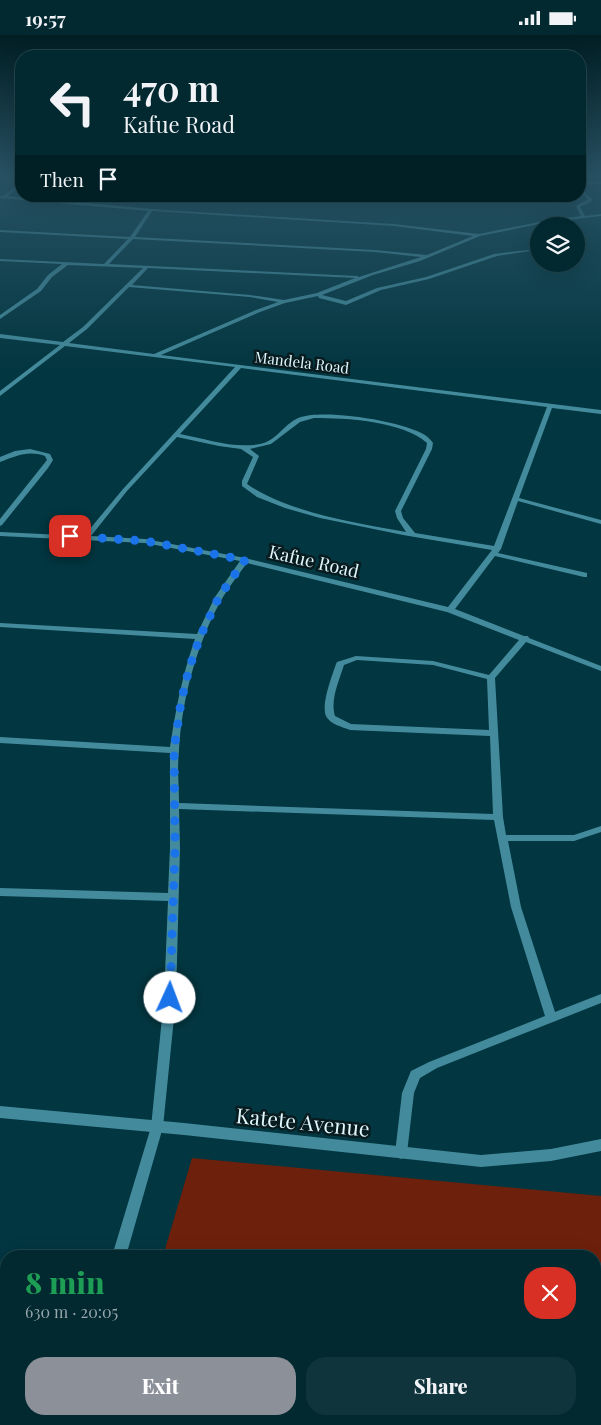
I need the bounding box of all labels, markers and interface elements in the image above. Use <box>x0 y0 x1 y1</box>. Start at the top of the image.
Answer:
text: 19:57 <box>25 5 66 31</box>
text: 470 m <box>123 64 219 111</box>
icon: left <box>40 70 105 135</box>
text: Kafue Road <box>123 109 235 139</box>
icon: arrive <box>94 165 122 193</box>
text: Then <box>40 166 84 192</box>
map controls <box>530 217 585 272</box>
button: layers <box>530 217 585 272</box>
street label: Mandela Road <box>254 346 351 378</box>
pin <box>49 515 91 557</box>
icon: arrive <box>56 522 84 550</box>
street label: Kafue Road <box>267 539 362 583</box>
position arrow <box>143 971 195 1023</box>
street label: Katete Avenue <box>235 1100 371 1142</box>
text: 8 min <box>25 1262 105 1302</box>
button: close <box>524 1267 576 1319</box>
text: 630 m · 20:05 <box>25 1301 118 1322</box>
button: Exit <box>25 1357 296 1415</box>
button: Share <box>306 1357 576 1415</box>

